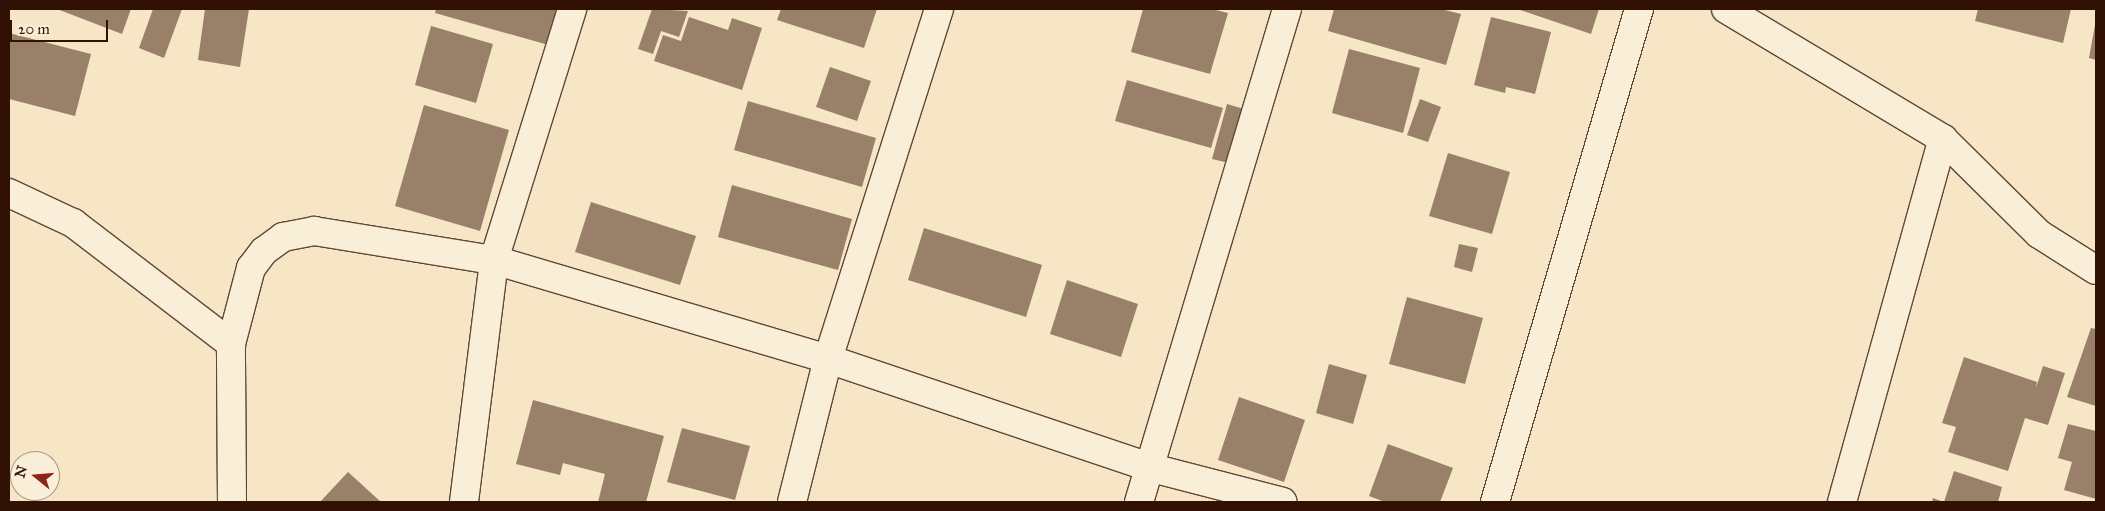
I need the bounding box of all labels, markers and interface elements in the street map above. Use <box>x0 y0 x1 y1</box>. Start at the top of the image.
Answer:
scale bar <box>12 10 110 42</box>
text: 20 m <box>18 20 50 38</box>
north arrow <box>10 451 60 501</box>
text: N <box>11 464 31 480</box>

